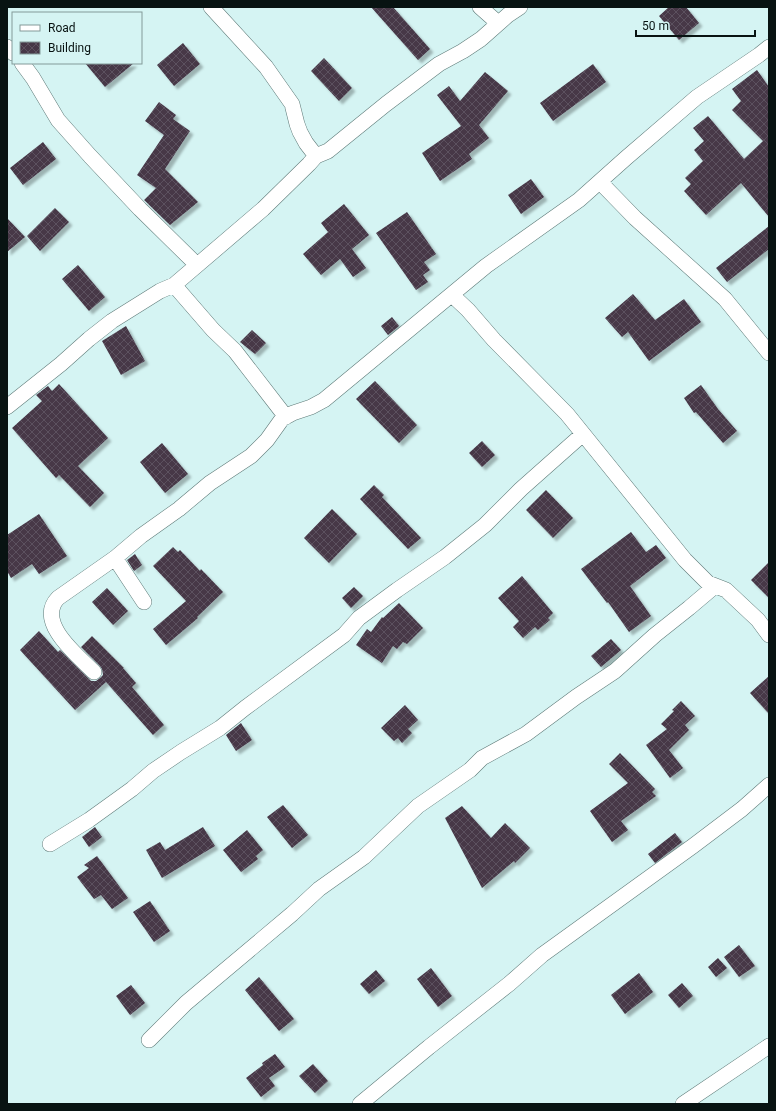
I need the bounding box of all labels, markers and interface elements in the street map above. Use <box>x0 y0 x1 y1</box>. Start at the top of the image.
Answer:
legend <box>12 12 142 64</box>
scale bar <box>636 12 755 38</box>
text: 50 m <box>642 19 669 33</box>
text: Road <box>48 21 76 35</box>
text: Building <box>48 41 91 55</box>

